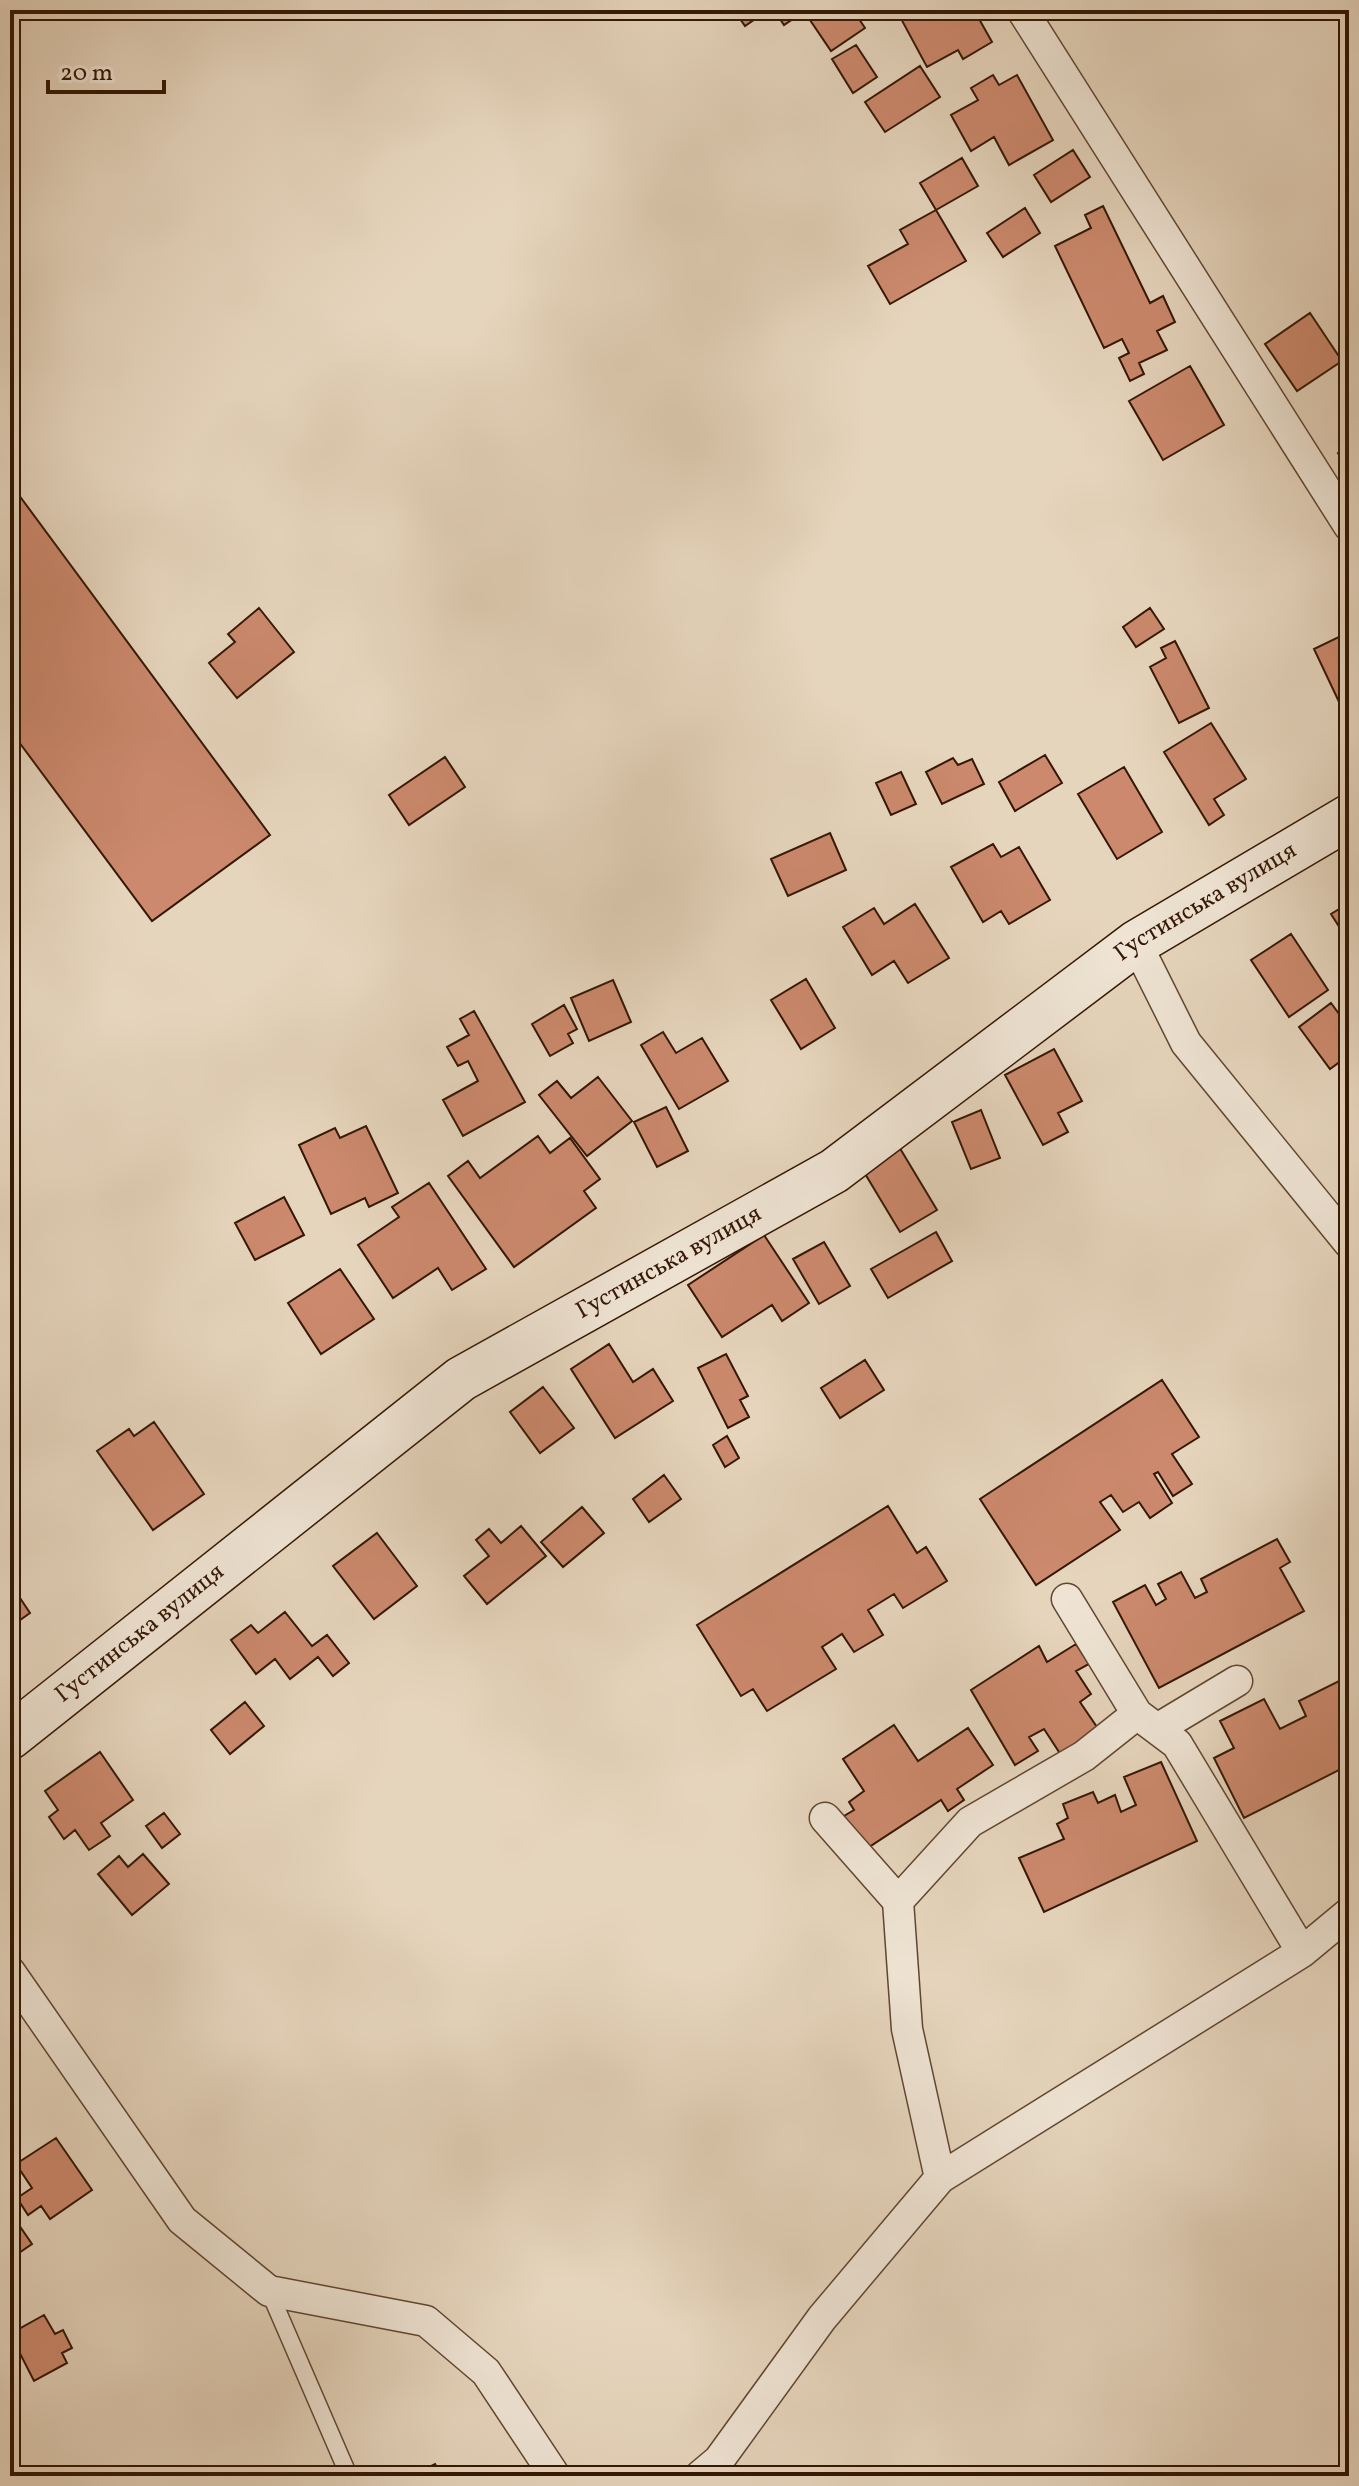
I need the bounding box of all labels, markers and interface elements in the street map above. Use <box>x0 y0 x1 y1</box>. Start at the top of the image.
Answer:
scale bar <box>48 44 164 94</box>
text: 20 m <box>60 57 113 91</box>
street label: Густинська вулиця <box>1107 834 1304 971</box>
street label: Густинська вулиця <box>570 1198 768 1328</box>
street label: Густинська вулиця <box>48 1556 232 1712</box>

